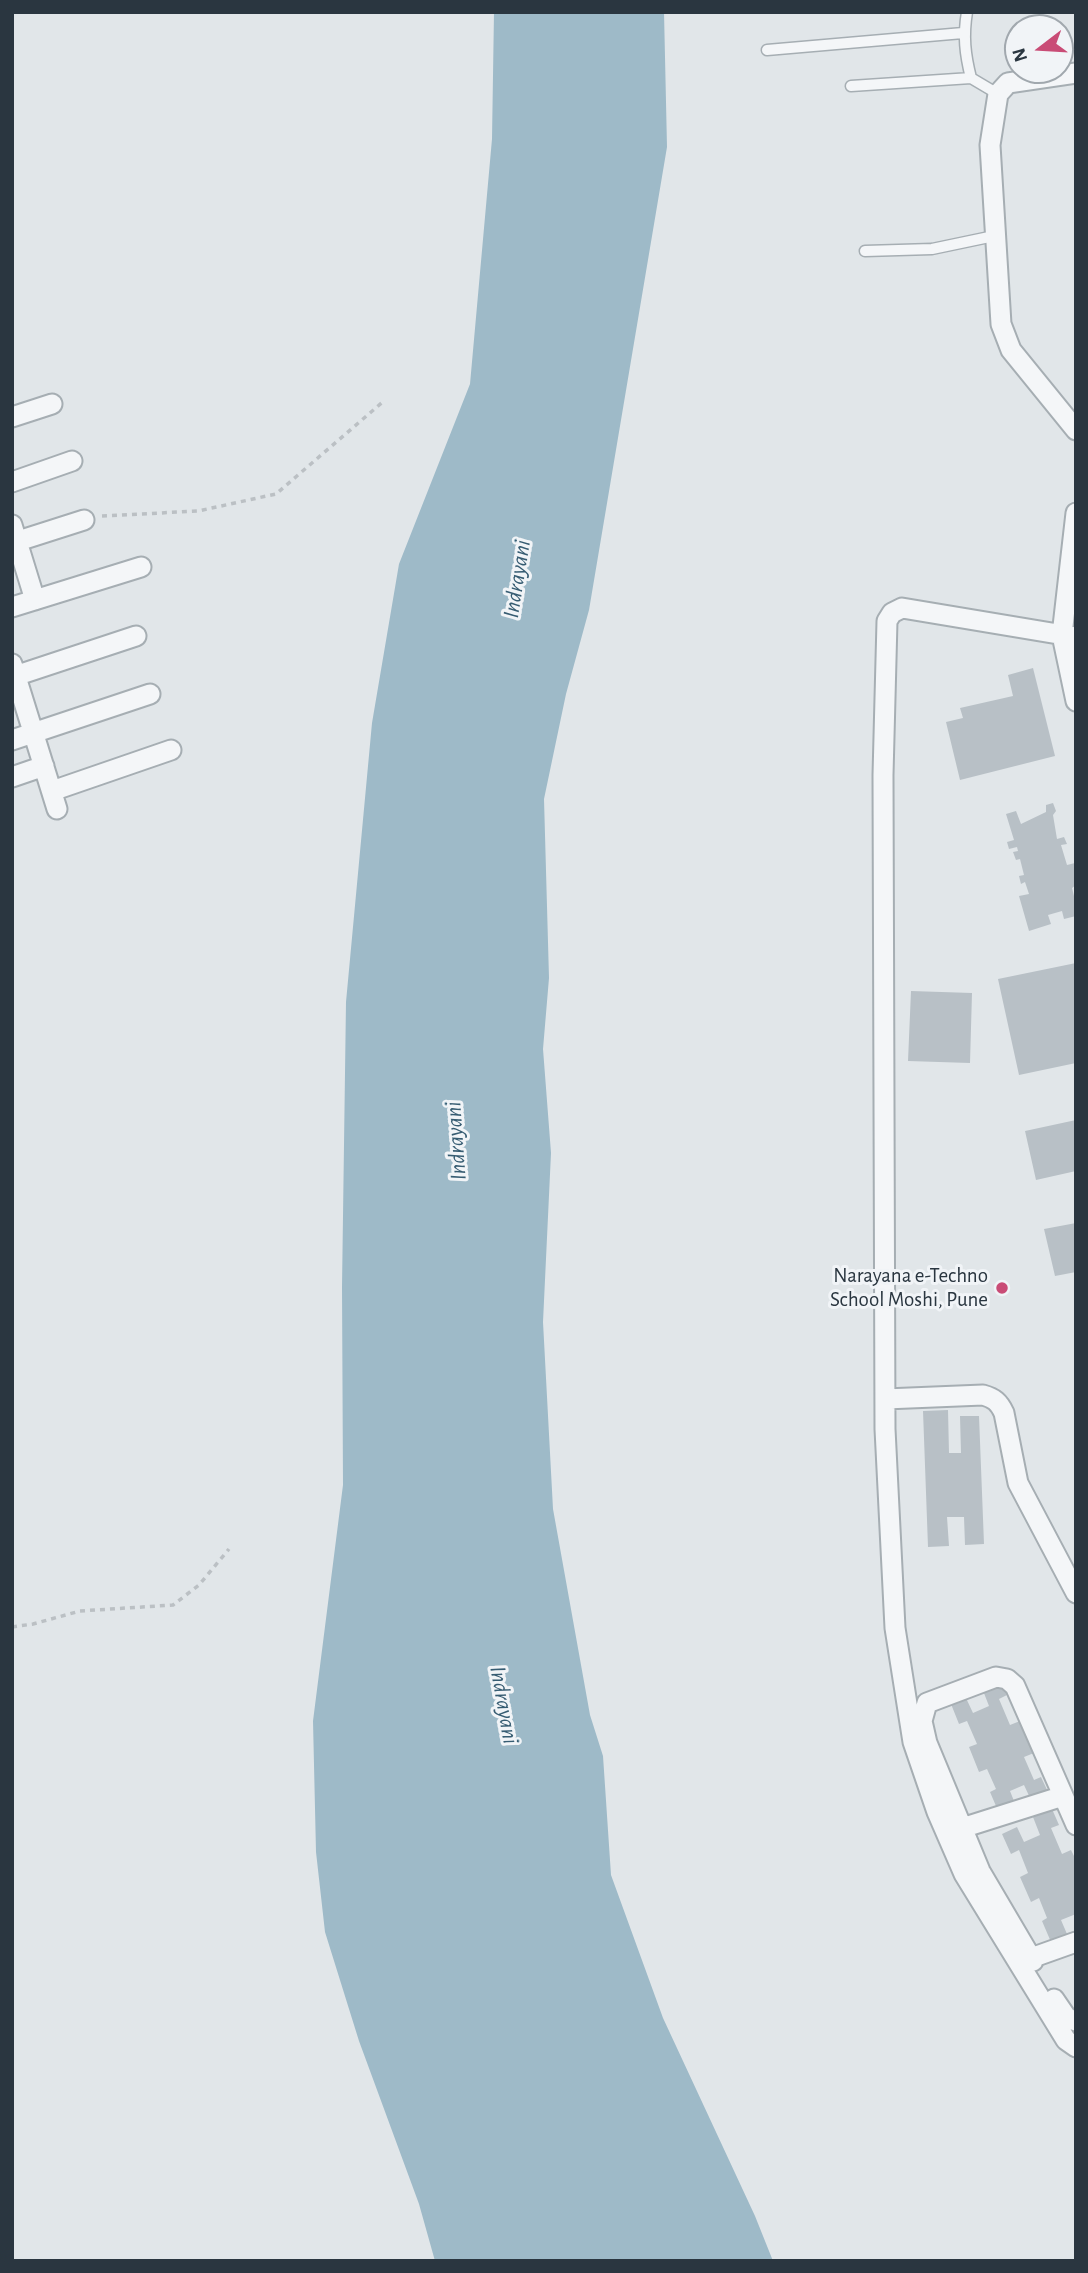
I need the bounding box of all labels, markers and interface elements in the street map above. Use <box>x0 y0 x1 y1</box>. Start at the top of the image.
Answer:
north arrow <box>1004 14 1074 84</box>
text: N <box>1009 46 1031 64</box>
water label: Indrayani <box>497 538 537 620</box>
water label: Indrayani <box>439 1101 473 1181</box>
place label: Narayana e-Techno School Moshi, Pune <box>830 1263 988 1313</box>
marker: Narayana e-Techno School Moshi, Pune <box>994 1280 1010 1296</box>
water label: Indrayani <box>484 1664 524 1746</box>

